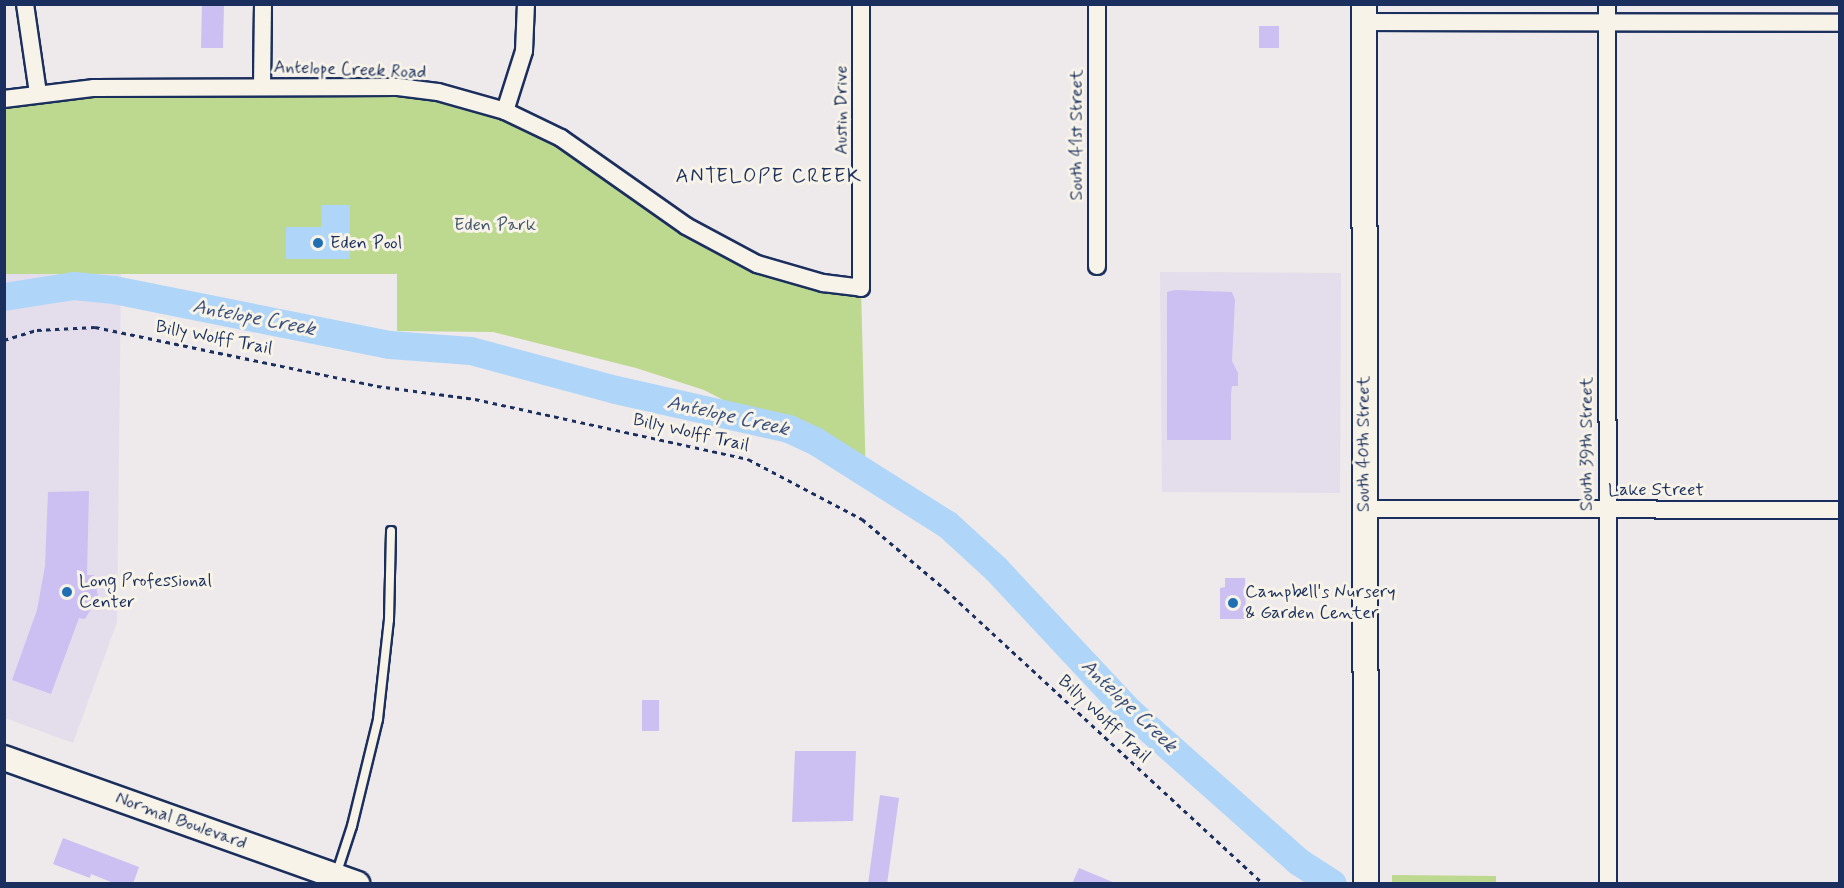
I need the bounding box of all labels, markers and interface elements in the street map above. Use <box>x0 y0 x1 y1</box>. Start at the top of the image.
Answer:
street label: Antelope Creek Road <box>273 57 427 83</box>
street label: Austin Drive <box>831 66 853 154</box>
street label: South 41st Street <box>1066 69 1088 201</box>
district label: ANTELOPE CREEK <box>673 164 865 188</box>
park label: Eden Park <box>456 214 534 236</box>
place label: Eden Pool <box>330 232 399 254</box>
marker: Eden Pool <box>311 236 325 250</box>
water label: Antelope Creek <box>191 294 317 342</box>
street label: Billy Wolff Trail <box>154 316 274 360</box>
street label: South 40th Street <box>1353 376 1375 512</box>
street label: South 39th Street <box>1576 377 1598 511</box>
water label: Antelope Creek <box>665 390 791 442</box>
street label: Billy Wolff Trail <box>631 409 751 457</box>
street label: Lake Street <box>1608 479 1704 501</box>
place label: Long Professional Center <box>79 571 212 614</box>
place label: Campbell's Nursery & Garden Center <box>1245 582 1394 624</box>
marker: Long Professional Center <box>60 585 74 599</box>
marker: Campbell's Nursery & Garden Center <box>1226 596 1240 610</box>
water label: Antelope Creek <box>1076 654 1182 758</box>
street label: Billy Wolff Trail <box>1054 671 1154 767</box>
street label: Normal Boulevard <box>114 788 248 854</box>

